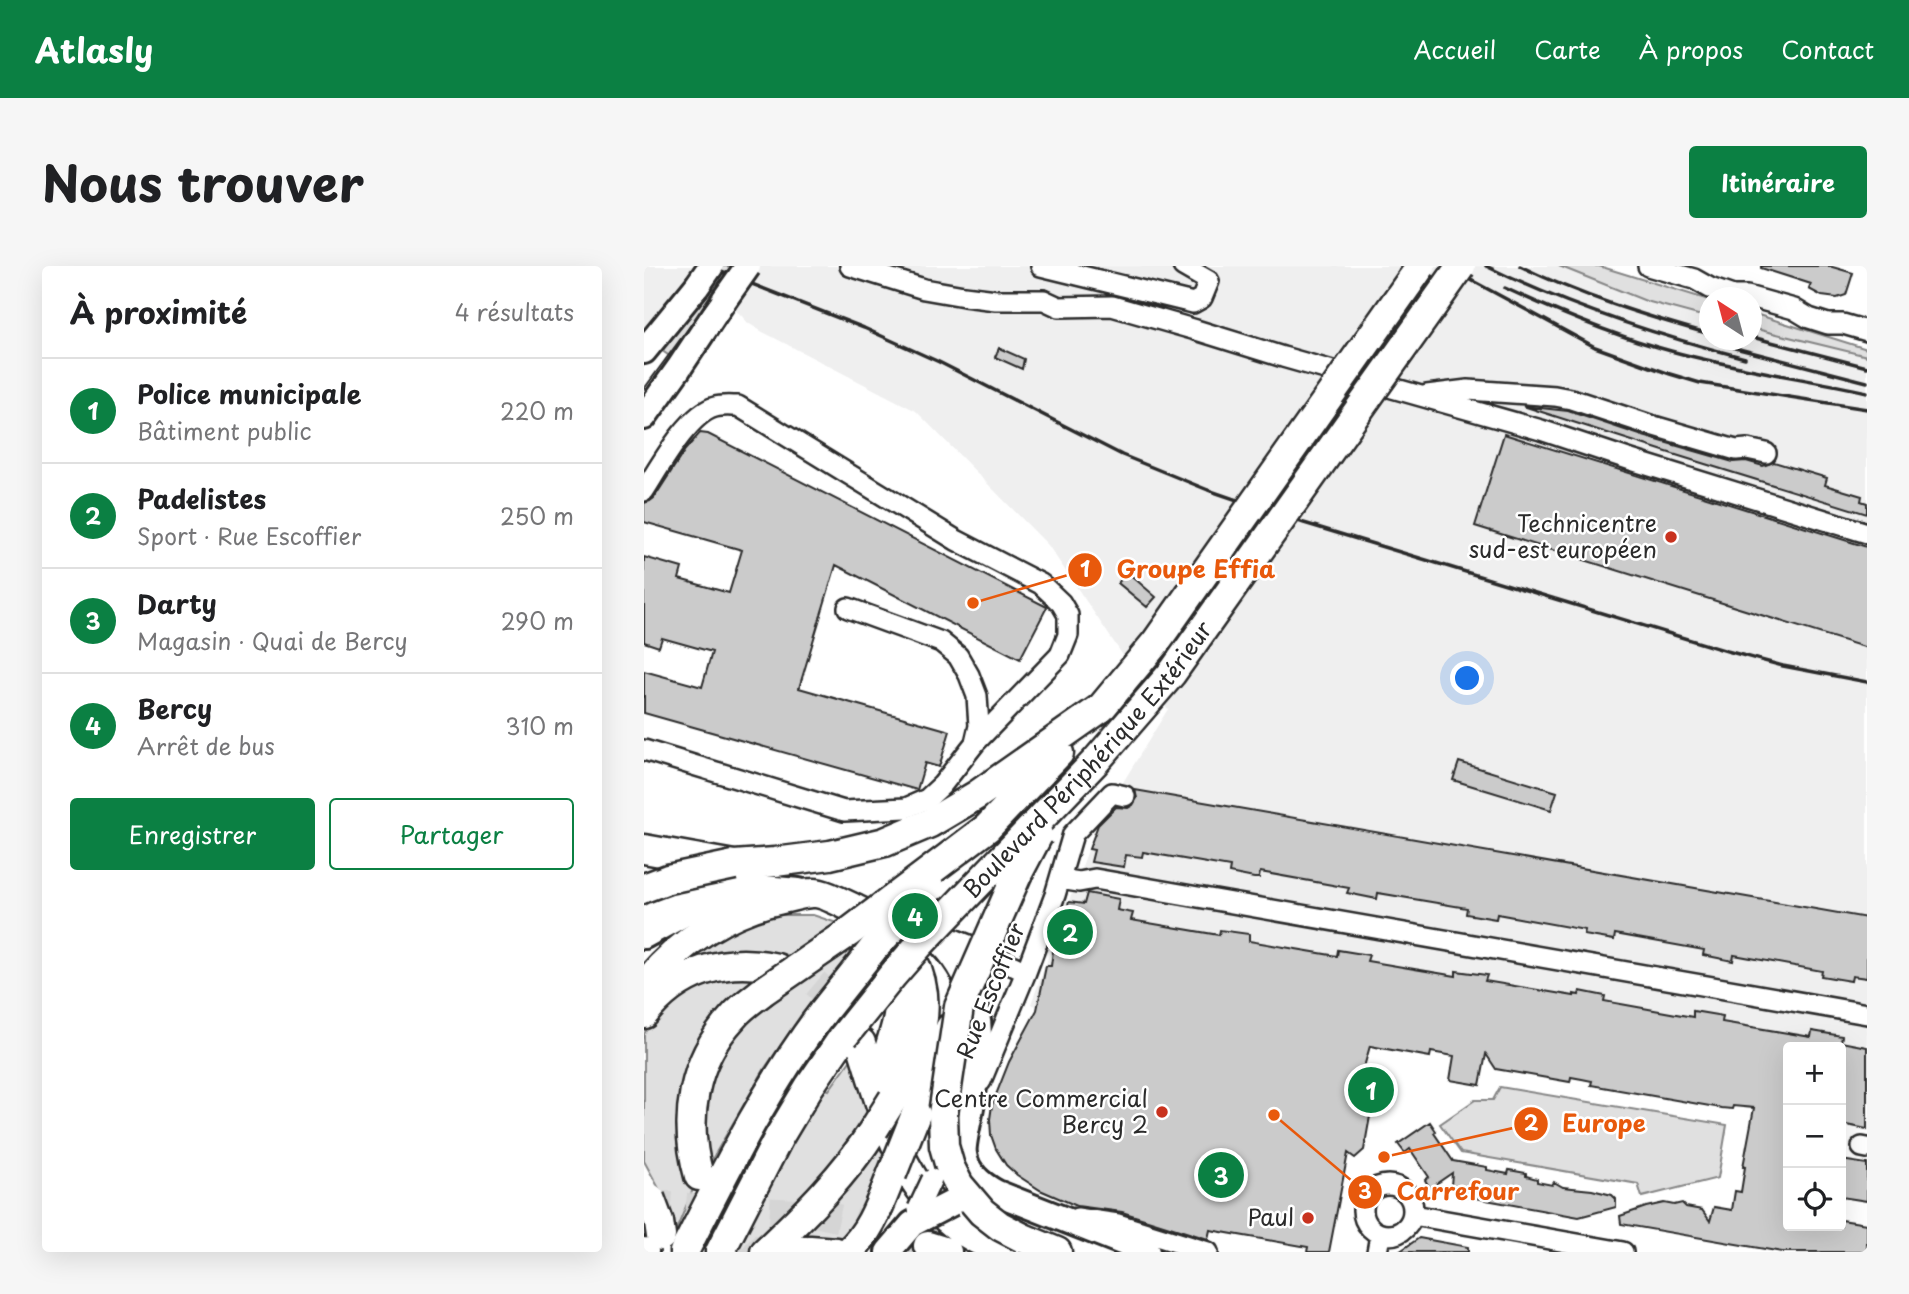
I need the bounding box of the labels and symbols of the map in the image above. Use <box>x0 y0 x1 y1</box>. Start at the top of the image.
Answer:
north arrow <box>1699 287 1762 350</box>
place label: Technicentre sud-est européen <box>1469 505 1657 566</box>
marker: Technicentre sud-est européen <box>1663 529 1679 545</box>
callout: Groupe Effia <box>1067 548 1289 593</box>
text: Groupe Effia <box>1117 550 1276 586</box>
text: 1 <box>1080 552 1090 584</box>
street label: Boulevard Périphérique Extérieur <box>954 613 1220 905</box>
your location <box>1450 661 1484 695</box>
pin: 4 <box>892 890 938 942</box>
pin: 2 <box>1047 906 1093 958</box>
street label: Rue Escoffier <box>946 917 1033 1064</box>
pin: 1 <box>1348 1064 1394 1116</box>
place label: Centre Commercial Bercy 2 <box>934 1080 1148 1141</box>
callout: Europe <box>1513 1101 1660 1146</box>
marker: Centre Commercial Bercy 2 <box>1154 1104 1170 1120</box>
text: Europe <box>1562 1104 1646 1140</box>
text: 2 <box>1524 1106 1539 1138</box>
pin: 3 <box>1198 1149 1244 1201</box>
callout: Carrefour <box>1348 1169 1534 1214</box>
text: Carrefour <box>1397 1172 1520 1208</box>
text: 3 <box>1358 1174 1372 1206</box>
place label: Paul <box>1247 1199 1294 1234</box>
marker: Paul <box>1300 1210 1316 1226</box>

